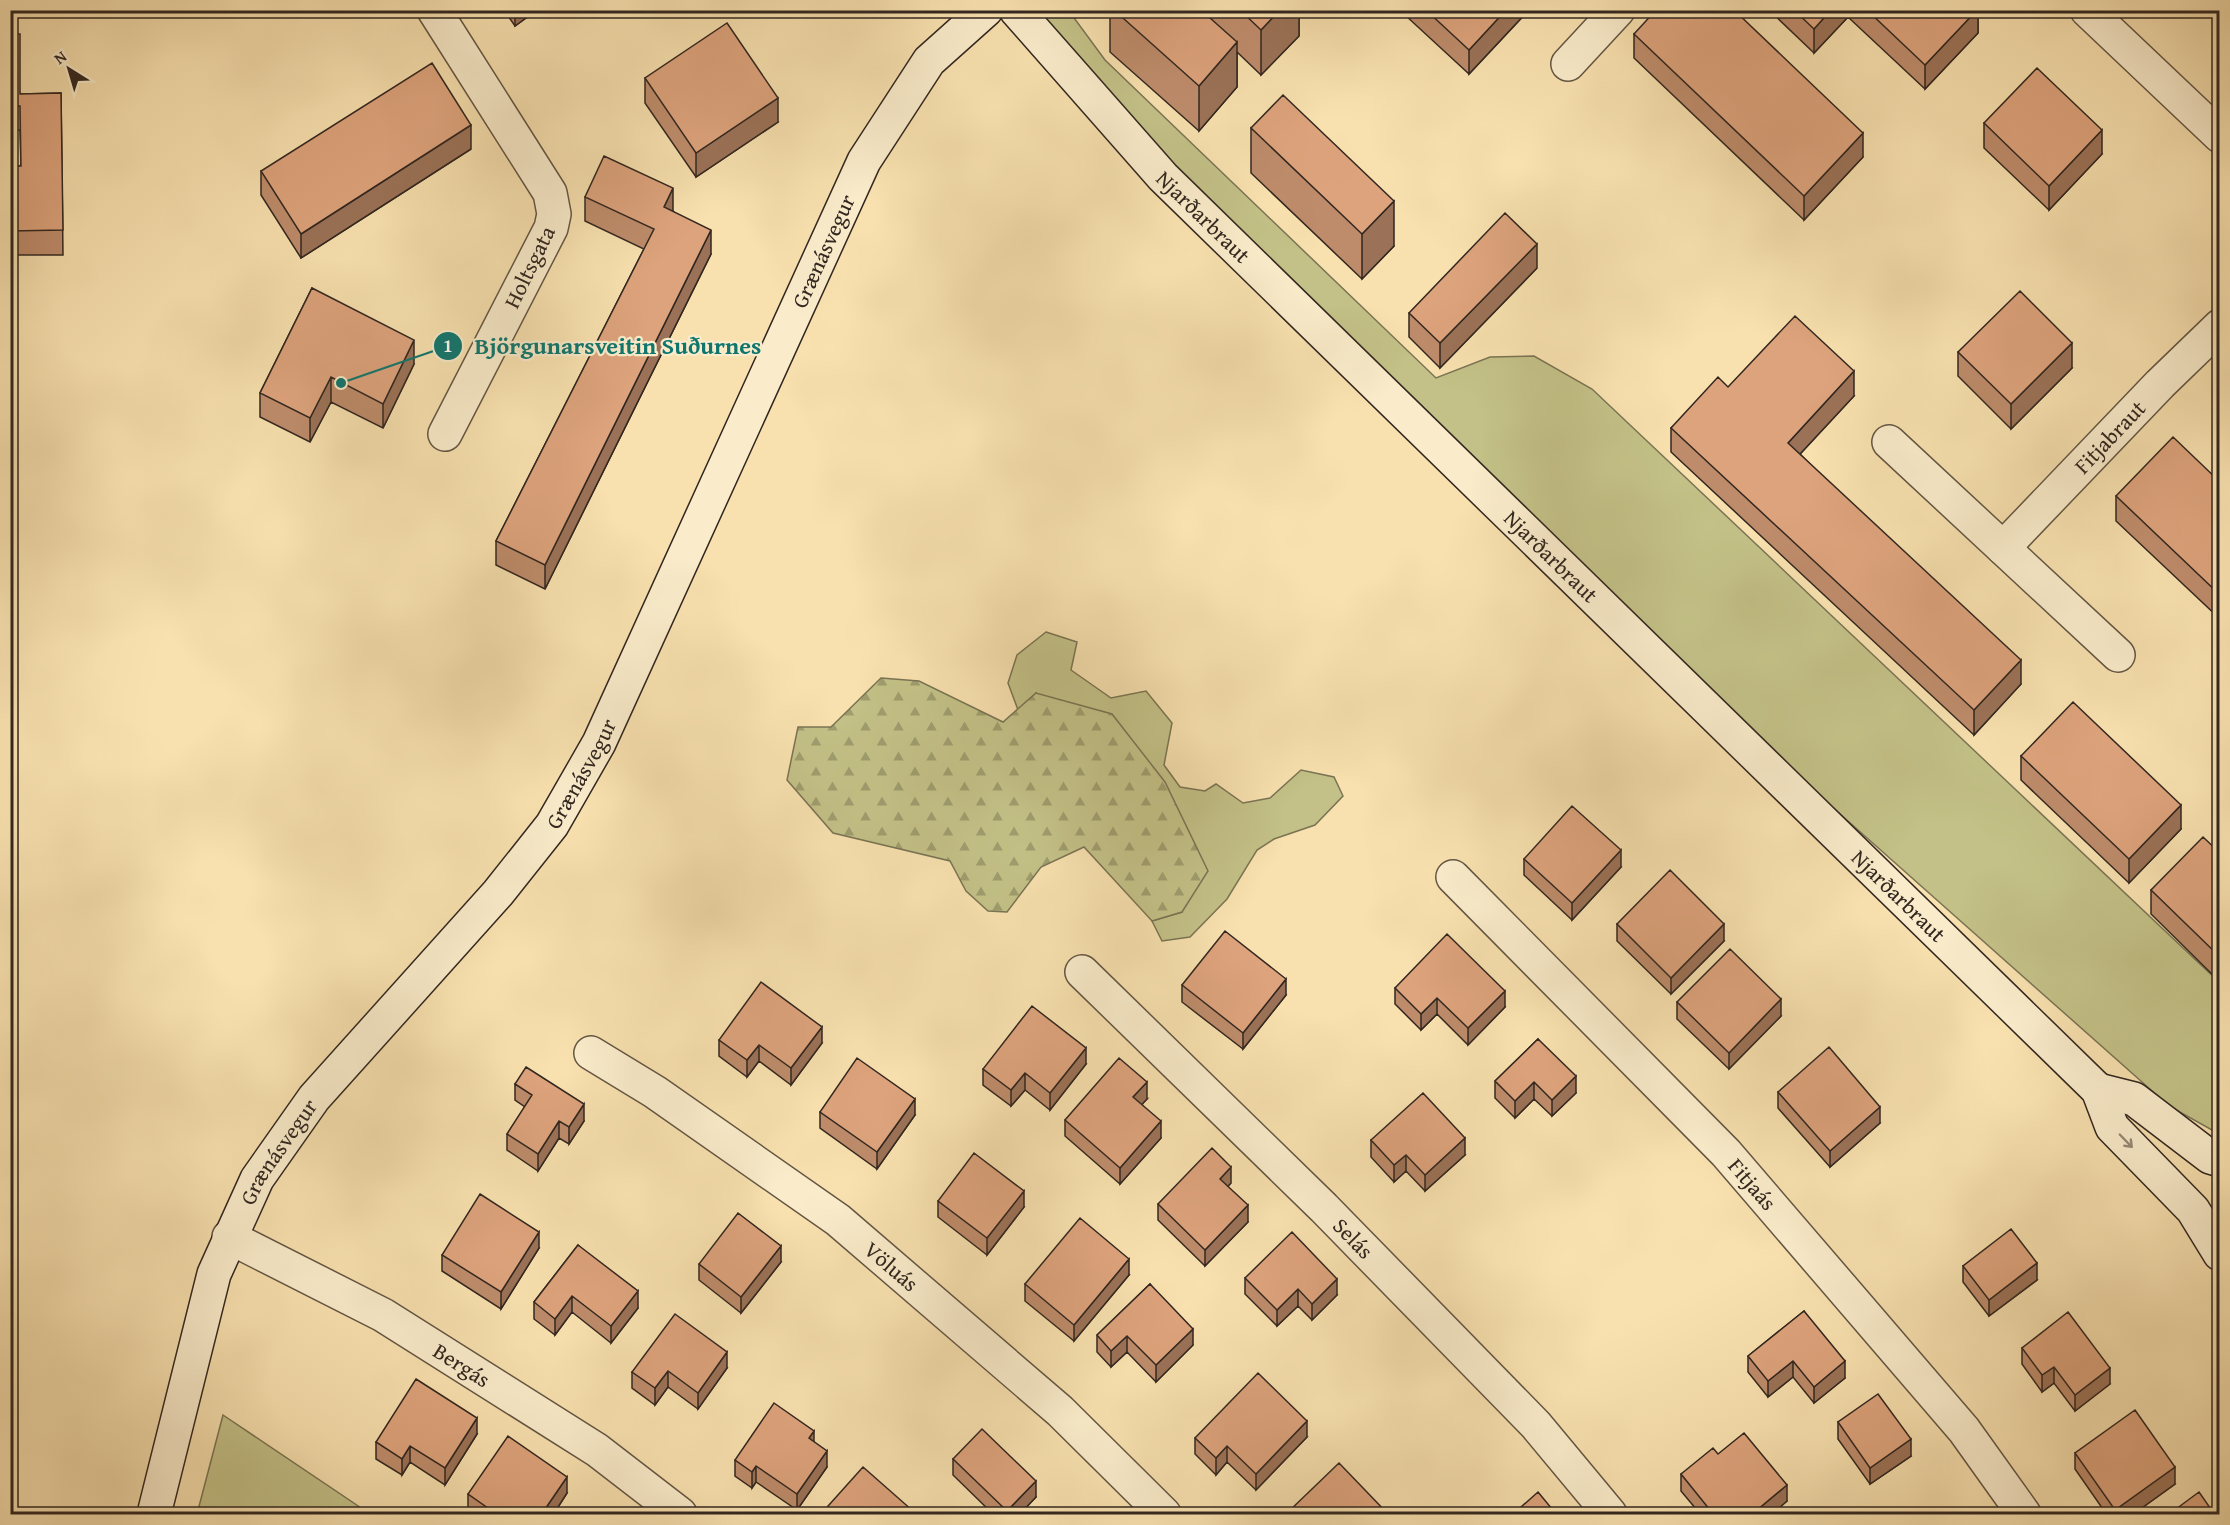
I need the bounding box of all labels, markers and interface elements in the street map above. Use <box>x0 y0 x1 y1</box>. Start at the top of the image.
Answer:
north arrow <box>39 39 99 99</box>
text: N <box>48 44 72 70</box>
street label: Njarðarbraut <box>1149 163 1258 270</box>
street label: Grænásvegur <box>783 189 863 313</box>
street label: Holtsgata <box>495 220 563 314</box>
callout: Björgunarsveitin Suðurnes <box>433 325 773 367</box>
text: Björgunarsveitin Suðurnes <box>475 328 761 363</box>
text: 1 <box>443 332 453 359</box>
street label: Fitjabraut <box>2066 393 2153 481</box>
street label: Njarðarbraut <box>1497 502 1606 610</box>
street label: Grænásvegur <box>537 713 624 835</box>
street label: Njarðarbraut <box>1845 842 1953 949</box>
street label: Grænásvegur <box>231 1092 325 1210</box>
one-way arrow <box>2118 1133 2133 1148</box>
street label: Fitjaás <box>1721 1151 1784 1217</box>
street label: Selás <box>1326 1210 1381 1266</box>
street label: Völuás <box>857 1233 926 1299</box>
street label: Bergás <box>427 1335 497 1395</box>

